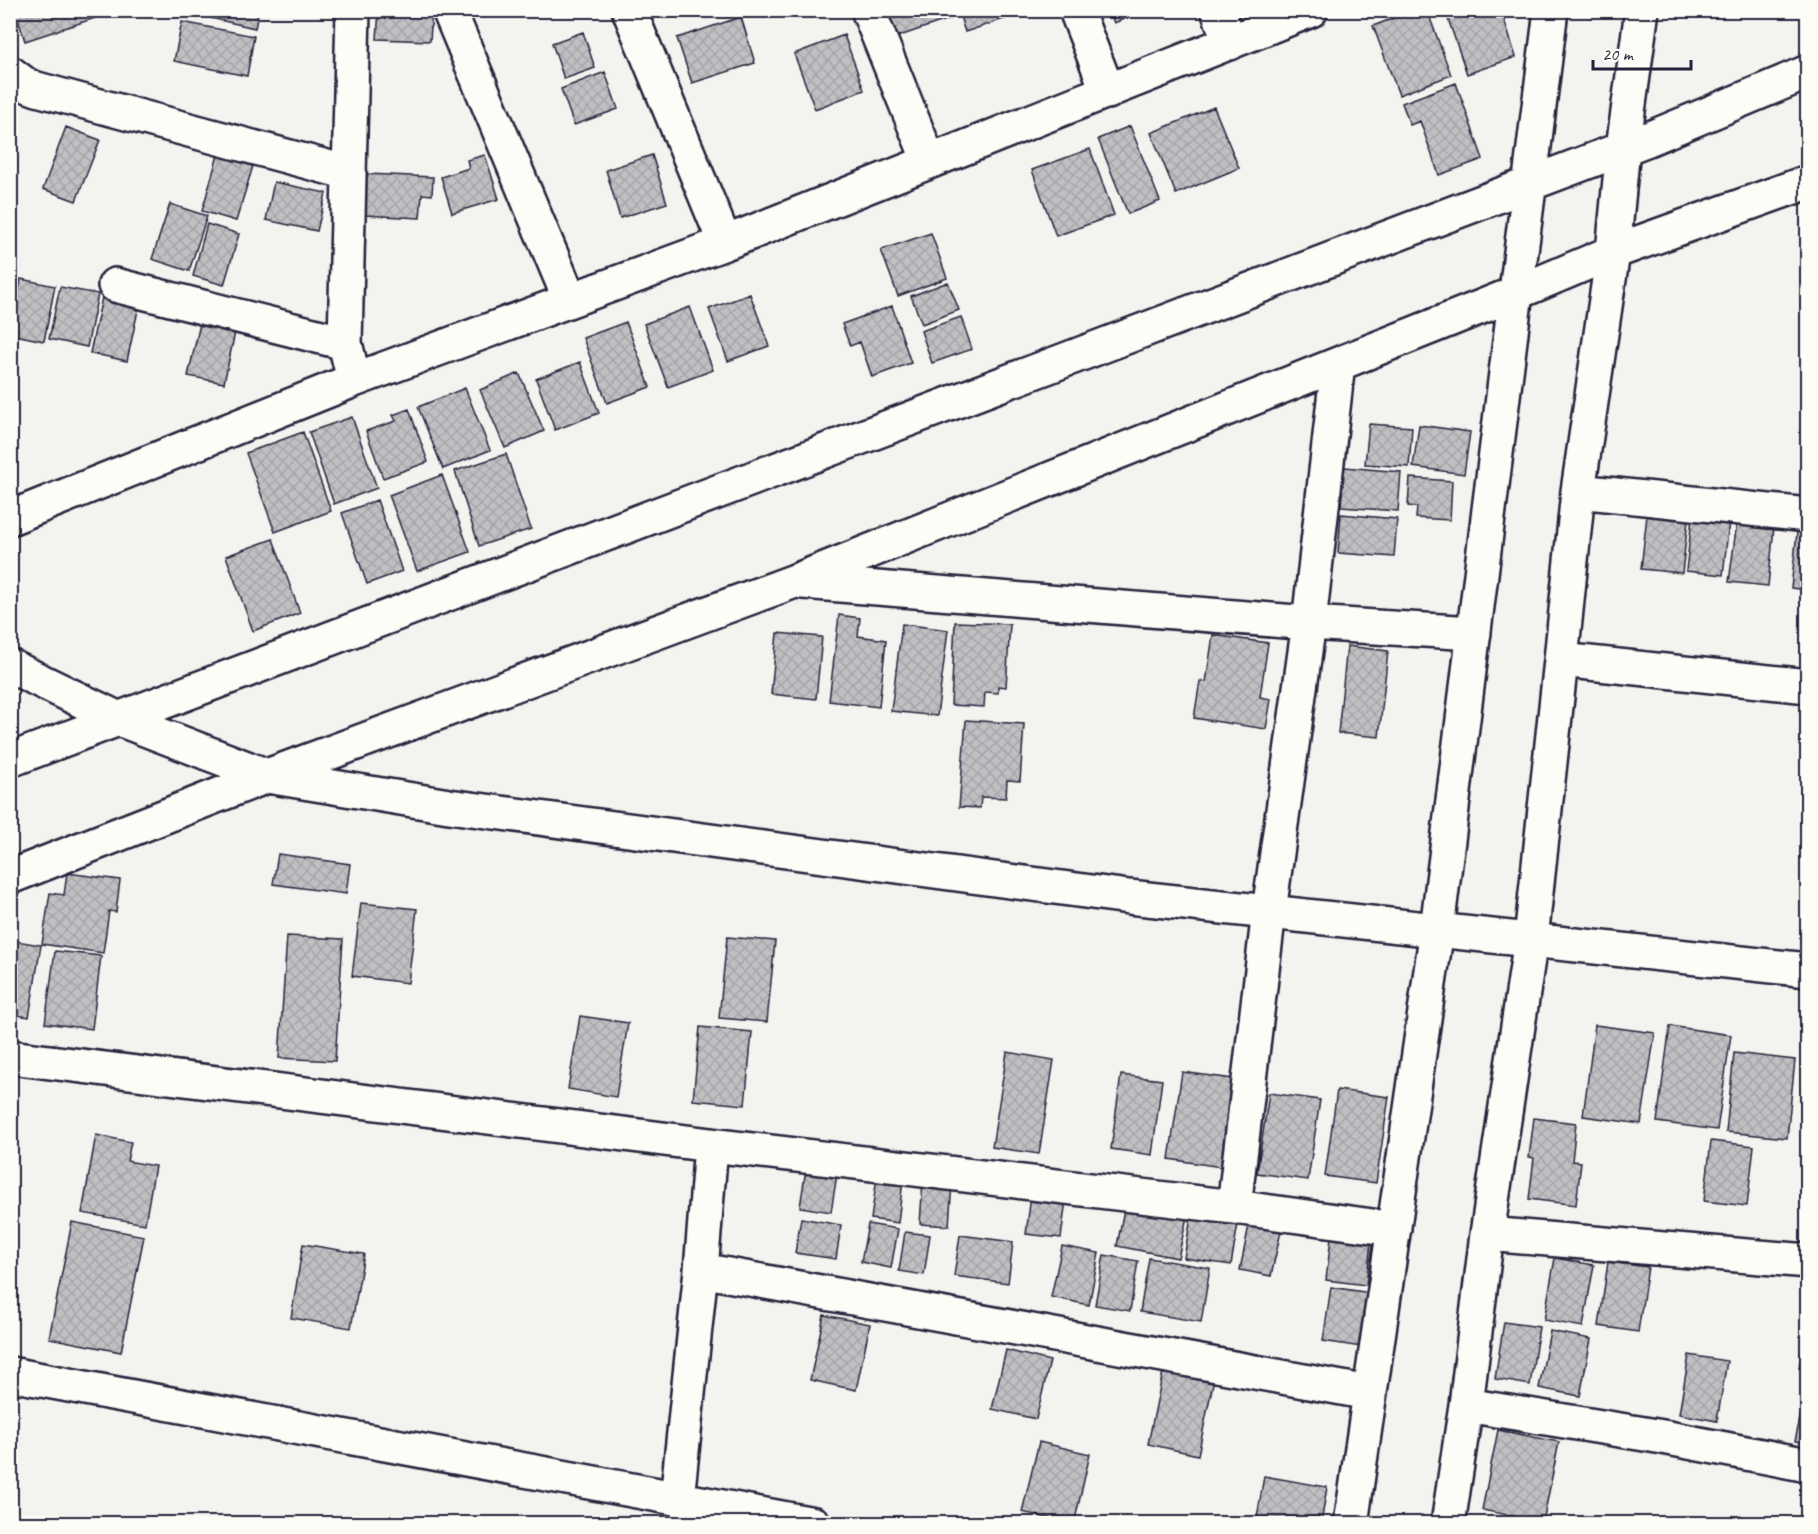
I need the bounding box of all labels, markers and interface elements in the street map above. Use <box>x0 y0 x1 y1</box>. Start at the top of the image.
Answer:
scale bar <box>1593 33 1690 71</box>
text: 20 m <box>1602 43 1635 65</box>

